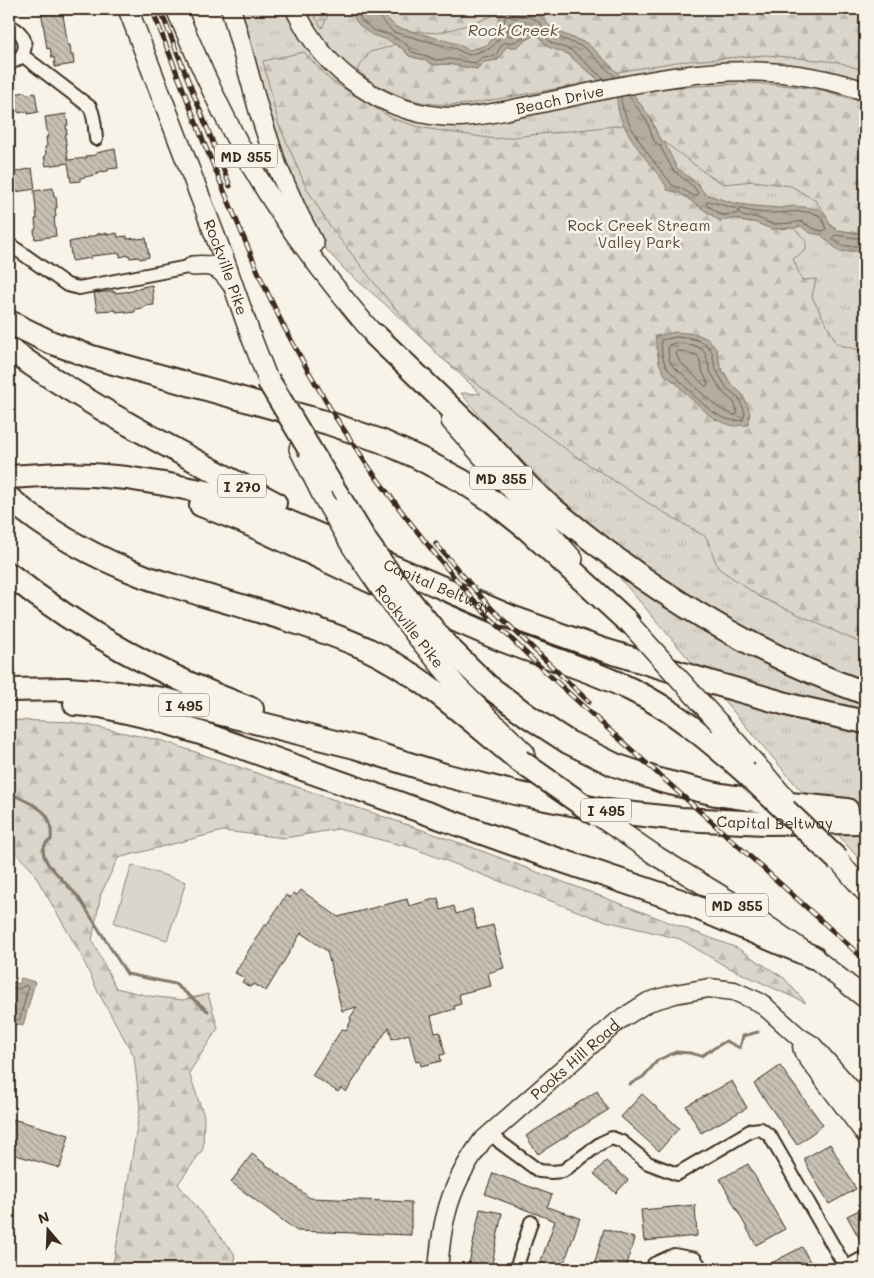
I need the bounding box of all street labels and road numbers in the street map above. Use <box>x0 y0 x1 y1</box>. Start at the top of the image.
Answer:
street label: Beach Drive <box>514 80 606 118</box>
road number: MD 355 <box>215 144 277 168</box>
street label: Rockville Pike <box>200 216 253 317</box>
road number: MD 355 <box>470 466 532 489</box>
road number: I 270 <box>218 474 266 498</box>
street label: Capital Beltway <box>381 554 496 618</box>
street label: Rockville Pike <box>371 580 449 672</box>
road number: I 495 <box>159 694 209 716</box>
road number: I 495 <box>581 798 631 822</box>
street label: Capital Beltway <box>716 811 833 833</box>
road number: MD 355 <box>706 894 768 916</box>
street label: Pooks Hill Road <box>526 1015 623 1104</box>

